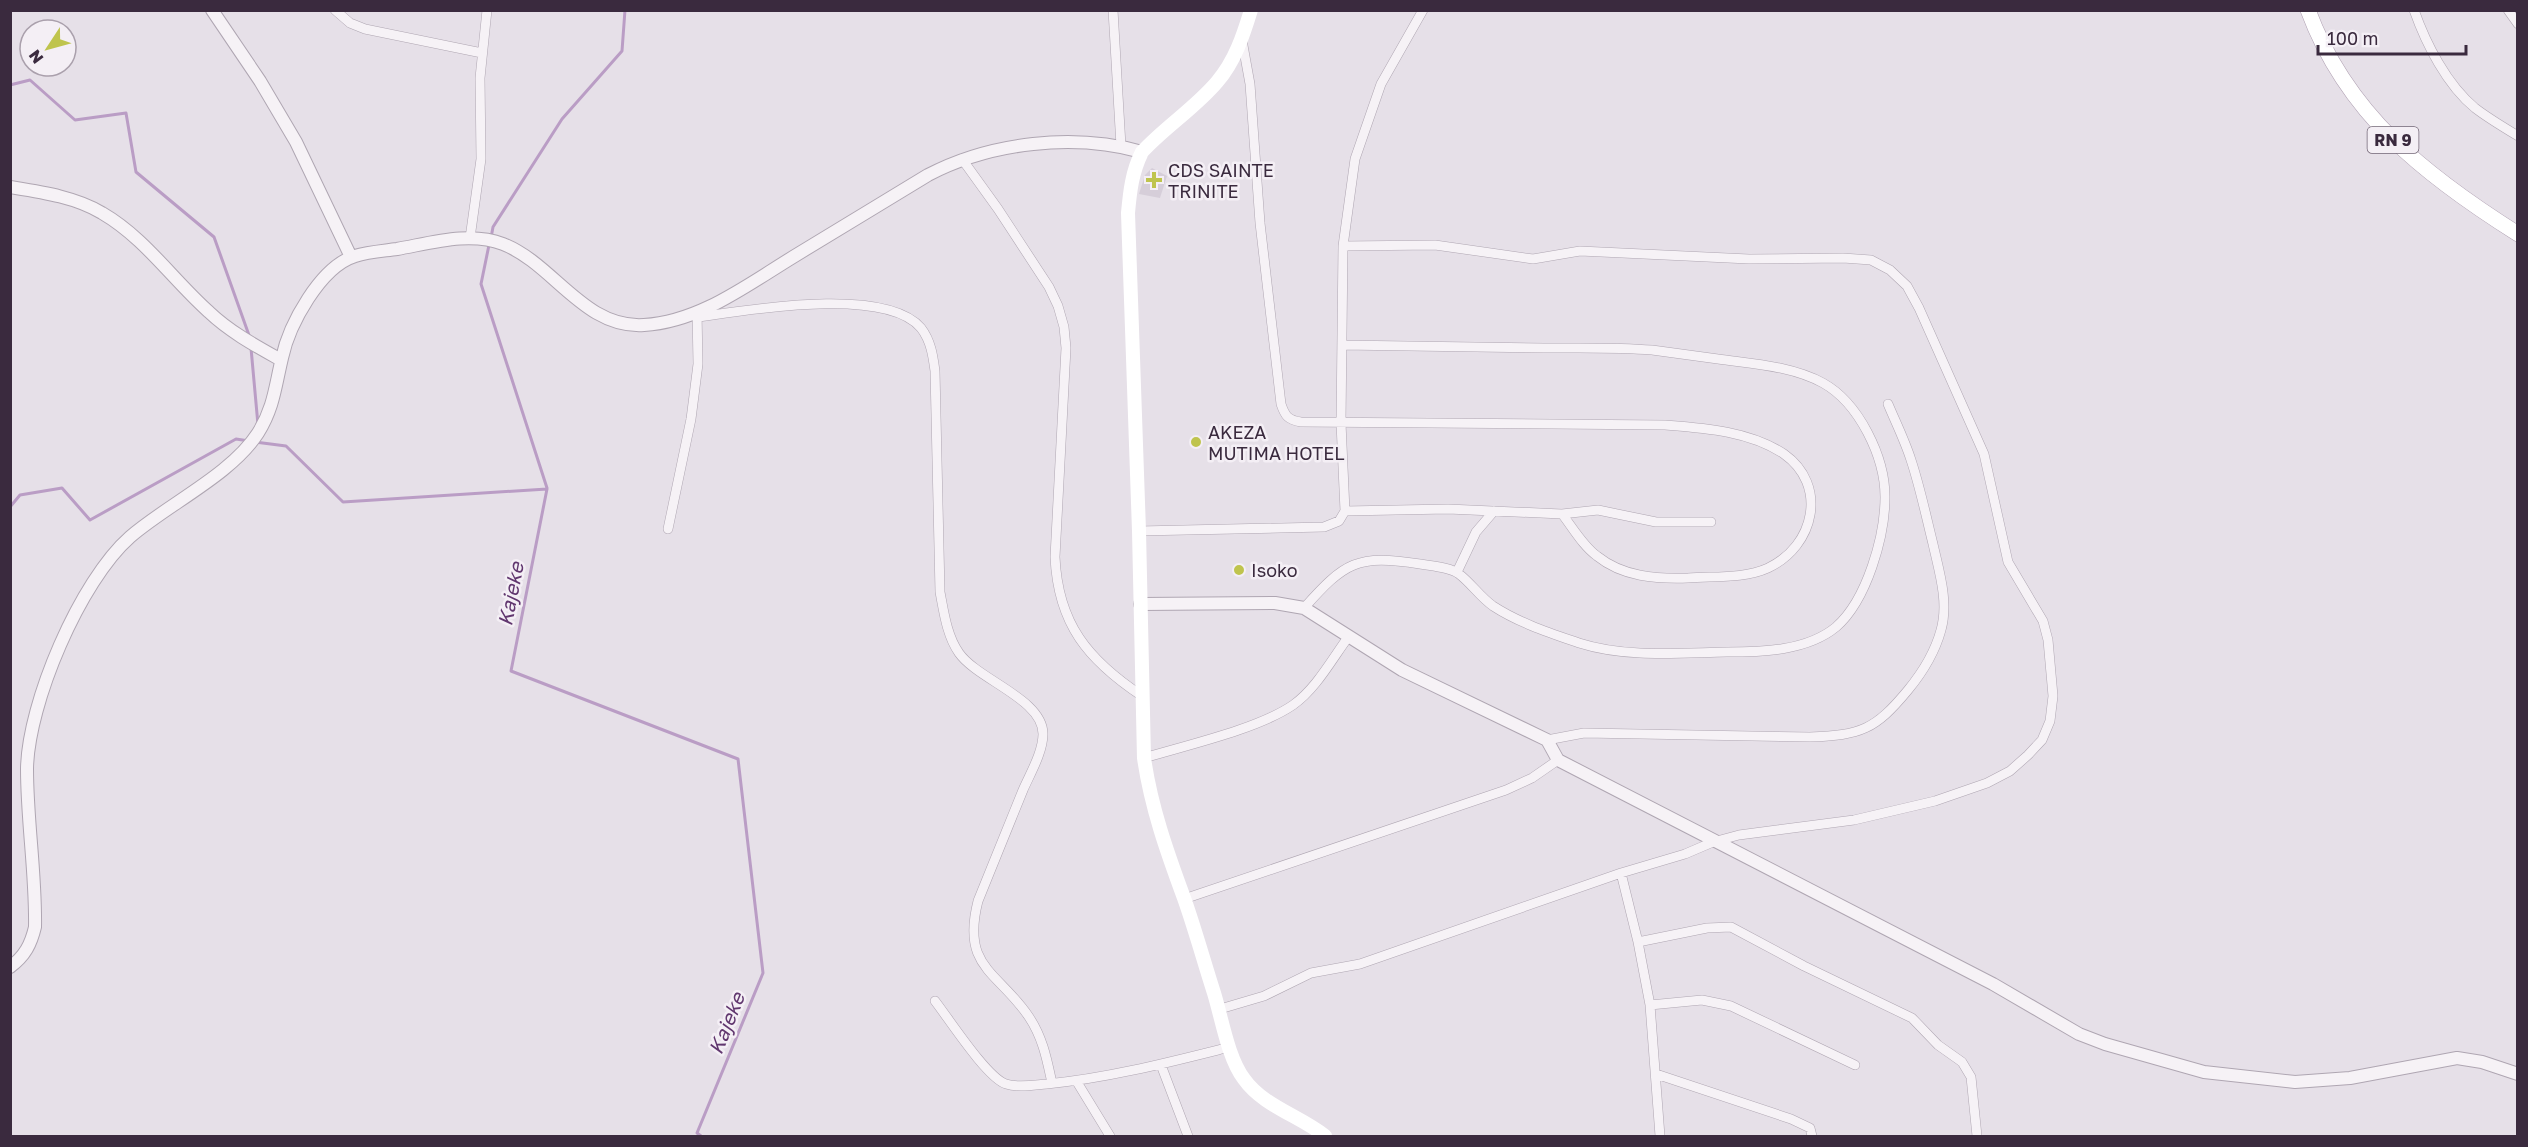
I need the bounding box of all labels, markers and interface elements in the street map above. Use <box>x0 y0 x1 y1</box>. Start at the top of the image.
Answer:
north arrow <box>18 18 78 78</box>
scale bar <box>2318 18 2466 56</box>
text: 100 m <box>2327 27 2378 49</box>
text: N <box>24 46 48 68</box>
road number: RN 9 <box>2368 127 2418 153</box>
place label: CDS SAINTE TRINITE <box>1168 159 1274 202</box>
marker: CDS SAINTE TRINITE <box>1145 171 1163 189</box>
place label: AKEZA MUTIMA HOTEL <box>1208 421 1345 464</box>
marker: AKEZA MUTIMA HOTEL <box>1189 435 1203 449</box>
water label: Kajeke <box>492 559 529 628</box>
place label: Isoko <box>1251 559 1298 581</box>
marker: Isoko <box>1232 563 1246 577</box>
water label: Kajeke <box>703 987 751 1058</box>

